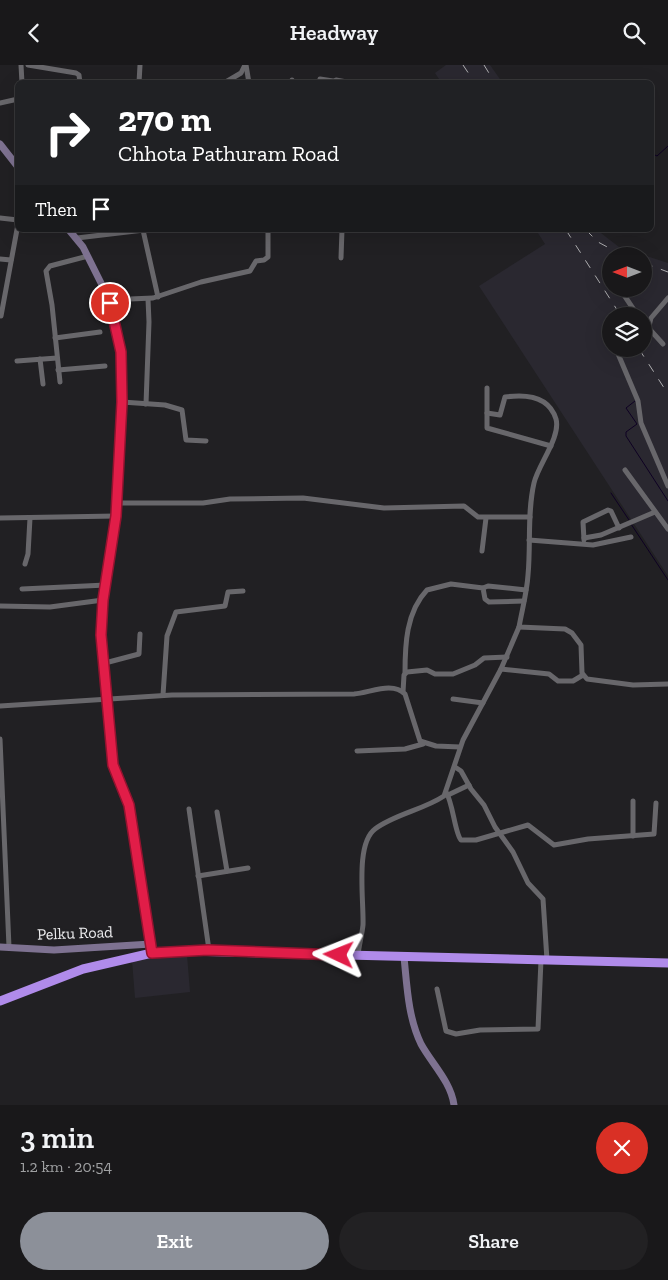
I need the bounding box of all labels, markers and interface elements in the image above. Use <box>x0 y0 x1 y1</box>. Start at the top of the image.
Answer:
icon: back <box>20 19 48 47</box>
text: Headway <box>290 19 378 46</box>
icon: search <box>620 19 648 47</box>
text: 270 m <box>118 98 212 140</box>
icon: right <box>35 100 100 165</box>
text: Chhota Pathuram Road <box>118 140 339 167</box>
icon: arrive <box>87 195 115 223</box>
text: Then <box>35 198 77 221</box>
north arrow <box>602 247 652 297</box>
map controls <box>602 247 652 357</box>
pin <box>89 282 131 324</box>
icon: arrive <box>96 289 124 317</box>
button: layers <box>602 307 652 357</box>
street label: Pelku Road <box>37 922 113 944</box>
position arrow <box>312 928 364 980</box>
text: 3 min <box>20 1120 94 1156</box>
button: close <box>596 1122 648 1174</box>
text: 1.2 km · 20:54 <box>20 1157 112 1176</box>
button: Exit <box>20 1212 329 1270</box>
button: Share <box>339 1212 648 1270</box>

